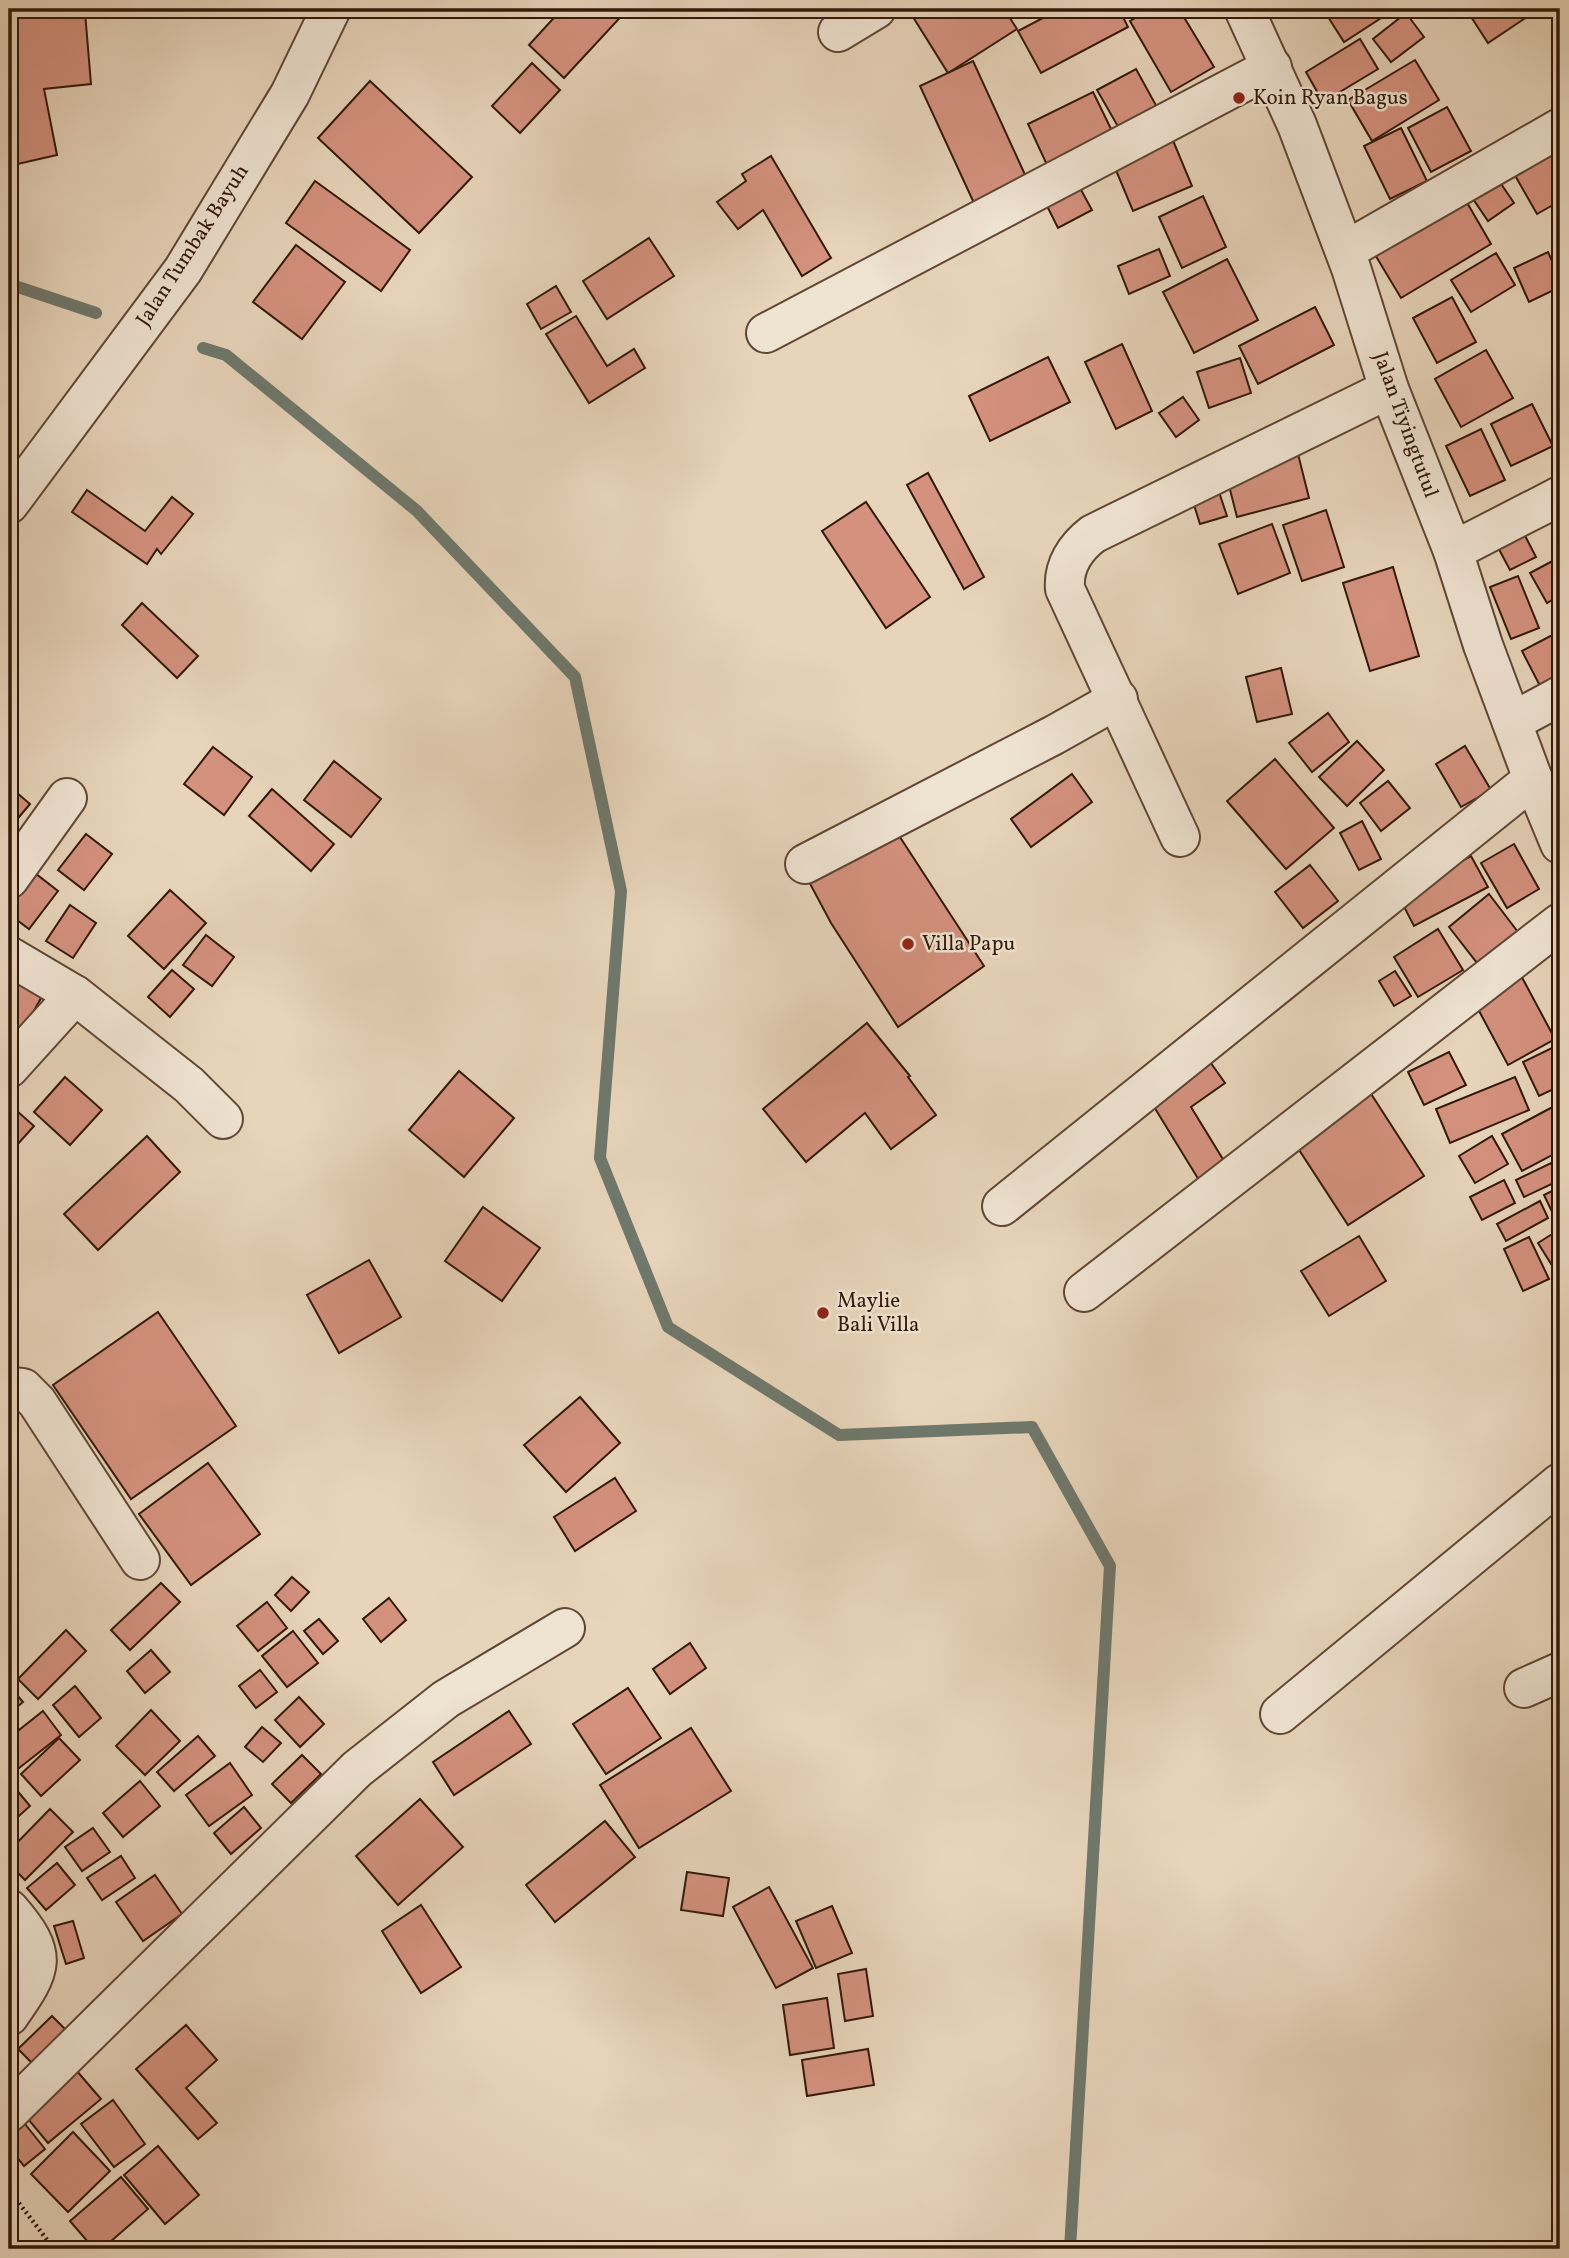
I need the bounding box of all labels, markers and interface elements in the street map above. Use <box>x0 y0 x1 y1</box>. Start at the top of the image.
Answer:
place label: Koin Ryan Bagus <box>1253 84 1408 113</box>
marker: Koin Ryan Bagus <box>1231 90 1247 106</box>
street label: Jalan Tumbak Bayuh <box>130 159 256 333</box>
street label: Jalan Tiyingtutul <box>1365 348 1445 502</box>
place label: Villa Papu <box>922 930 1015 959</box>
marker: Villa Papu <box>900 936 916 952</box>
place label: Maylie Bali Villa <box>837 1287 919 1340</box>
marker: Maylie Bali Villa <box>815 1305 831 1321</box>

